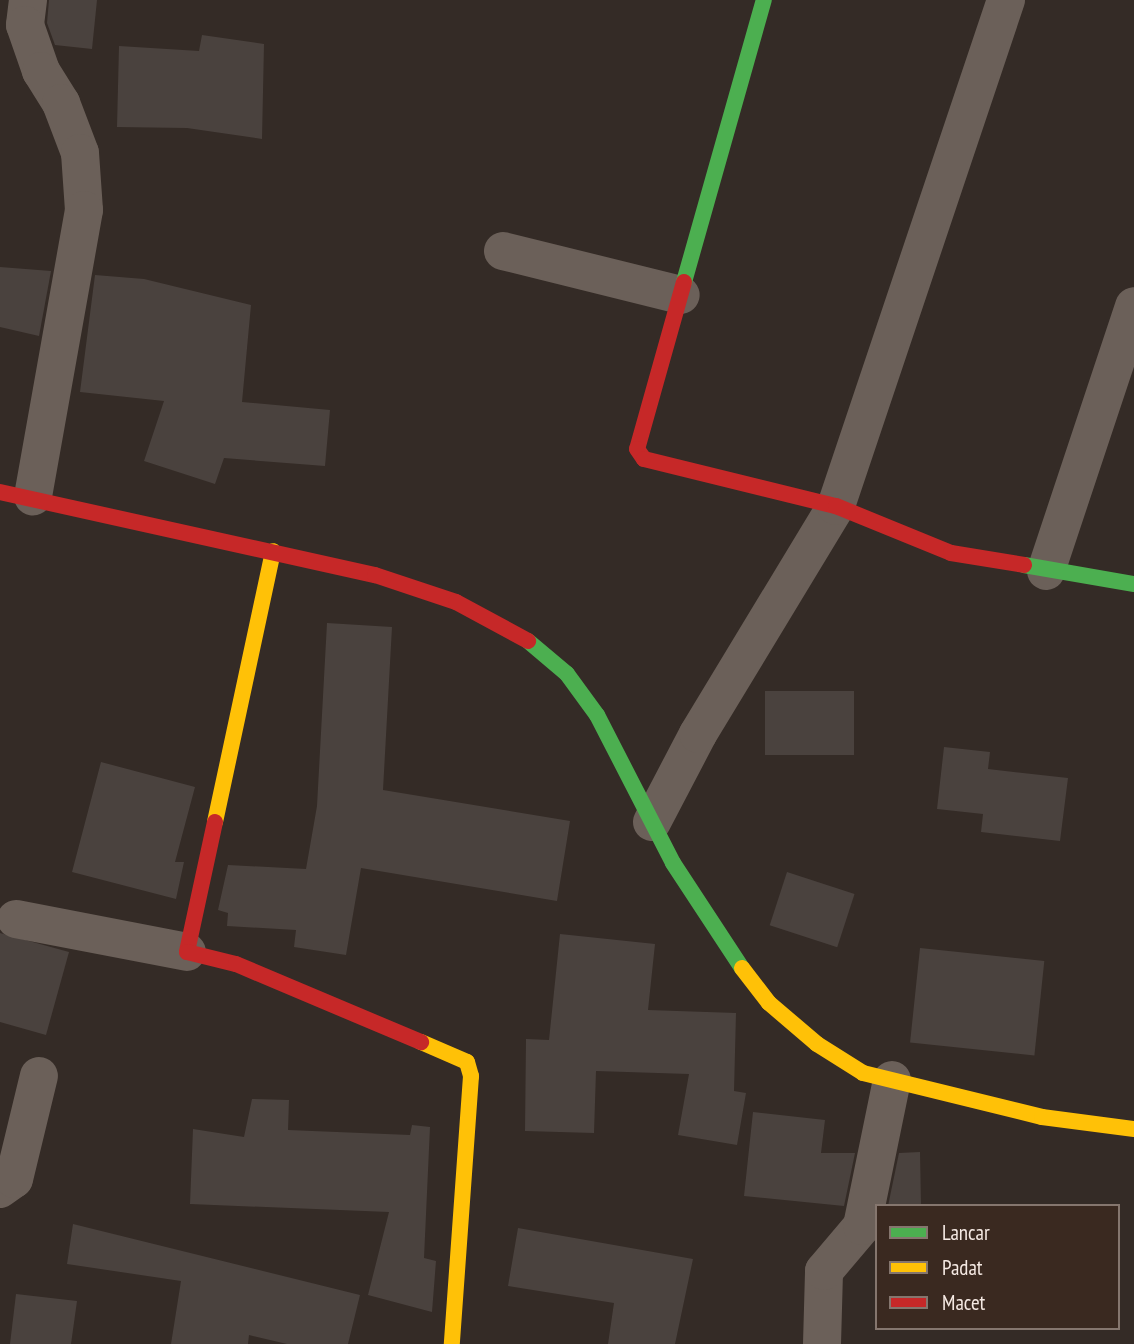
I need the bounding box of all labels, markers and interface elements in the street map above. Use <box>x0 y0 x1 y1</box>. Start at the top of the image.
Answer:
legend <box>875 1204 1120 1330</box>
text: Lancar <box>942 1219 990 1246</box>
text: Padat <box>942 1254 983 1281</box>
text: Macet <box>942 1289 985 1316</box>

